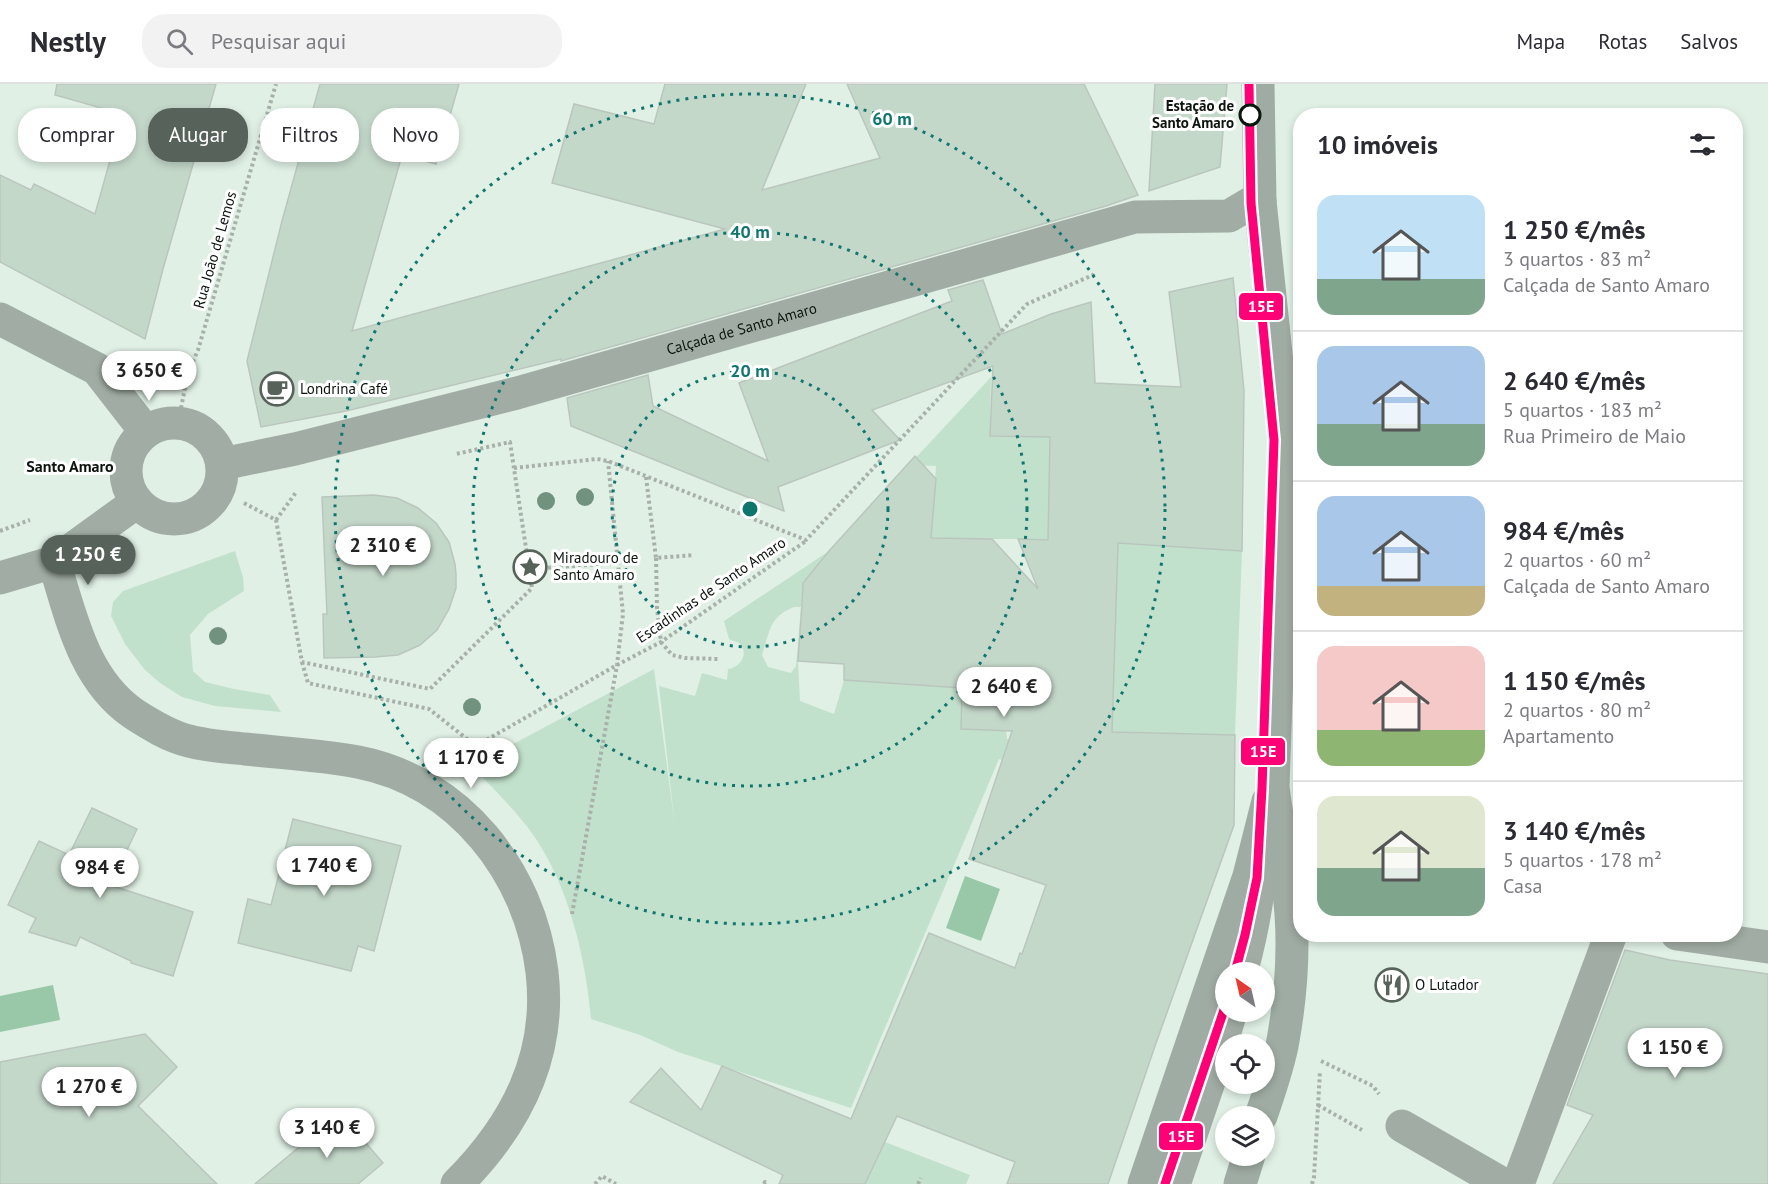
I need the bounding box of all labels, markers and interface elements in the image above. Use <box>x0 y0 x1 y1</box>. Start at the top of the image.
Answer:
search box <box>142 14 562 68</box>
text: Nestly <box>30 23 106 60</box>
icon: search <box>163 25 196 58</box>
text: Pesquisar aqui <box>211 27 346 55</box>
text: Mapa <box>1516 28 1565 55</box>
text: Rotas <box>1598 28 1647 55</box>
text: Salvos <box>1680 28 1738 55</box>
place label: Estação de Santo Amaro <box>1152 96 1234 132</box>
marker: Estação de Santo Amaro <box>1239 104 1261 126</box>
text: 60 m <box>872 107 912 130</box>
chip: Comprar <box>18 108 136 162</box>
chip: Alugar <box>148 108 248 162</box>
chip: Filtros <box>260 108 359 162</box>
chip: Novo <box>371 108 459 162</box>
text: 10 imóveis <box>1317 128 1438 161</box>
icon: filters <box>1686 128 1719 161</box>
street label: Rua João de Lemos <box>189 189 240 311</box>
text: 1 250 €/mês <box>1503 213 1646 246</box>
icon: home <box>1365 219 1437 291</box>
text: 40 m <box>730 220 770 243</box>
text: 3 quartos · 83 m² <box>1503 246 1651 272</box>
text: Calçada de Santo Amaro <box>1503 272 1710 298</box>
line badge: 15E <box>1238 292 1284 321</box>
text: 15E <box>1248 296 1274 316</box>
street label: Calçada de Santo Amaro <box>664 298 819 359</box>
pin: 3 650 € <box>94 351 204 402</box>
text: 3 650 € <box>116 357 182 383</box>
text: 20 m <box>730 359 770 382</box>
text: 2 640 €/mês <box>1503 364 1646 397</box>
icon: home <box>1365 370 1437 442</box>
cafe icon: Londrina Café <box>259 371 295 407</box>
place label: Londrina Café <box>300 379 388 398</box>
text: 5 quartos · 183 m² <box>1503 397 1662 423</box>
text: Rua Primeiro de Maio <box>1503 423 1686 449</box>
district label: Santo Amaro <box>26 456 114 476</box>
centre of rings <box>740 499 760 519</box>
text: 984 €/mês <box>1503 514 1624 547</box>
icon: home <box>1365 520 1437 592</box>
pin: 2 310 € <box>328 526 438 577</box>
text: 2 310 € <box>350 532 416 558</box>
street label: Escadinhas de Santo Amaro <box>632 532 789 647</box>
pin: 1 250 € <box>33 535 143 586</box>
text: 1 250 € <box>55 541 121 567</box>
text: 2 quartos · 60 m² <box>1503 547 1651 573</box>
place label: Miradouro de Santo Amaro <box>553 548 638 584</box>
place icon: Miradouro de Santo Amaro <box>512 549 548 585</box>
text: Calçada de Santo Amaro <box>1503 573 1710 599</box>
text: 1 150 €/mês <box>1503 664 1646 697</box>
pin: 2 640 € <box>949 667 1059 718</box>
icon: home <box>1365 670 1437 742</box>
text: 2 640 € <box>971 673 1037 699</box>
text: 2 quartos · 80 m² <box>1503 697 1651 723</box>
text: Apartamento <box>1503 723 1614 749</box>
line badge: 15E <box>1240 737 1286 766</box>
pin: 1 170 € <box>416 738 526 789</box>
text: 15E <box>1250 741 1276 761</box>
text: 1 170 € <box>438 744 504 770</box>
text: 3 140 €/mês <box>1503 814 1646 847</box>
icon: home <box>1365 820 1437 892</box>
pin: 1 740 € <box>269 846 379 897</box>
text: 5 quartos · 178 m² <box>1503 847 1662 873</box>
pin: 984 € <box>58 848 142 899</box>
text: 1 740 € <box>291 852 357 878</box>
text: 984 € <box>75 854 125 880</box>
text: Casa <box>1503 873 1542 899</box>
north arrow <box>1215 962 1275 1022</box>
map controls <box>1215 962 1275 1166</box>
restaurant icon: O Lutador <box>1374 967 1410 1003</box>
place label: O Lutador <box>1415 975 1479 994</box>
pin: 1 150 € <box>1620 1028 1730 1079</box>
button: locate <box>1215 1034 1275 1094</box>
text: 1 150 € <box>1642 1034 1708 1060</box>
pin: 1 270 € <box>34 1067 144 1118</box>
text: 1 270 € <box>56 1073 122 1099</box>
button: layers <box>1215 1106 1275 1166</box>
pin: 3 140 € <box>272 1108 382 1159</box>
text: 3 140 € <box>294 1114 360 1140</box>
line badge: 15E <box>1158 1122 1204 1151</box>
text: 15E <box>1168 1126 1194 1146</box>

